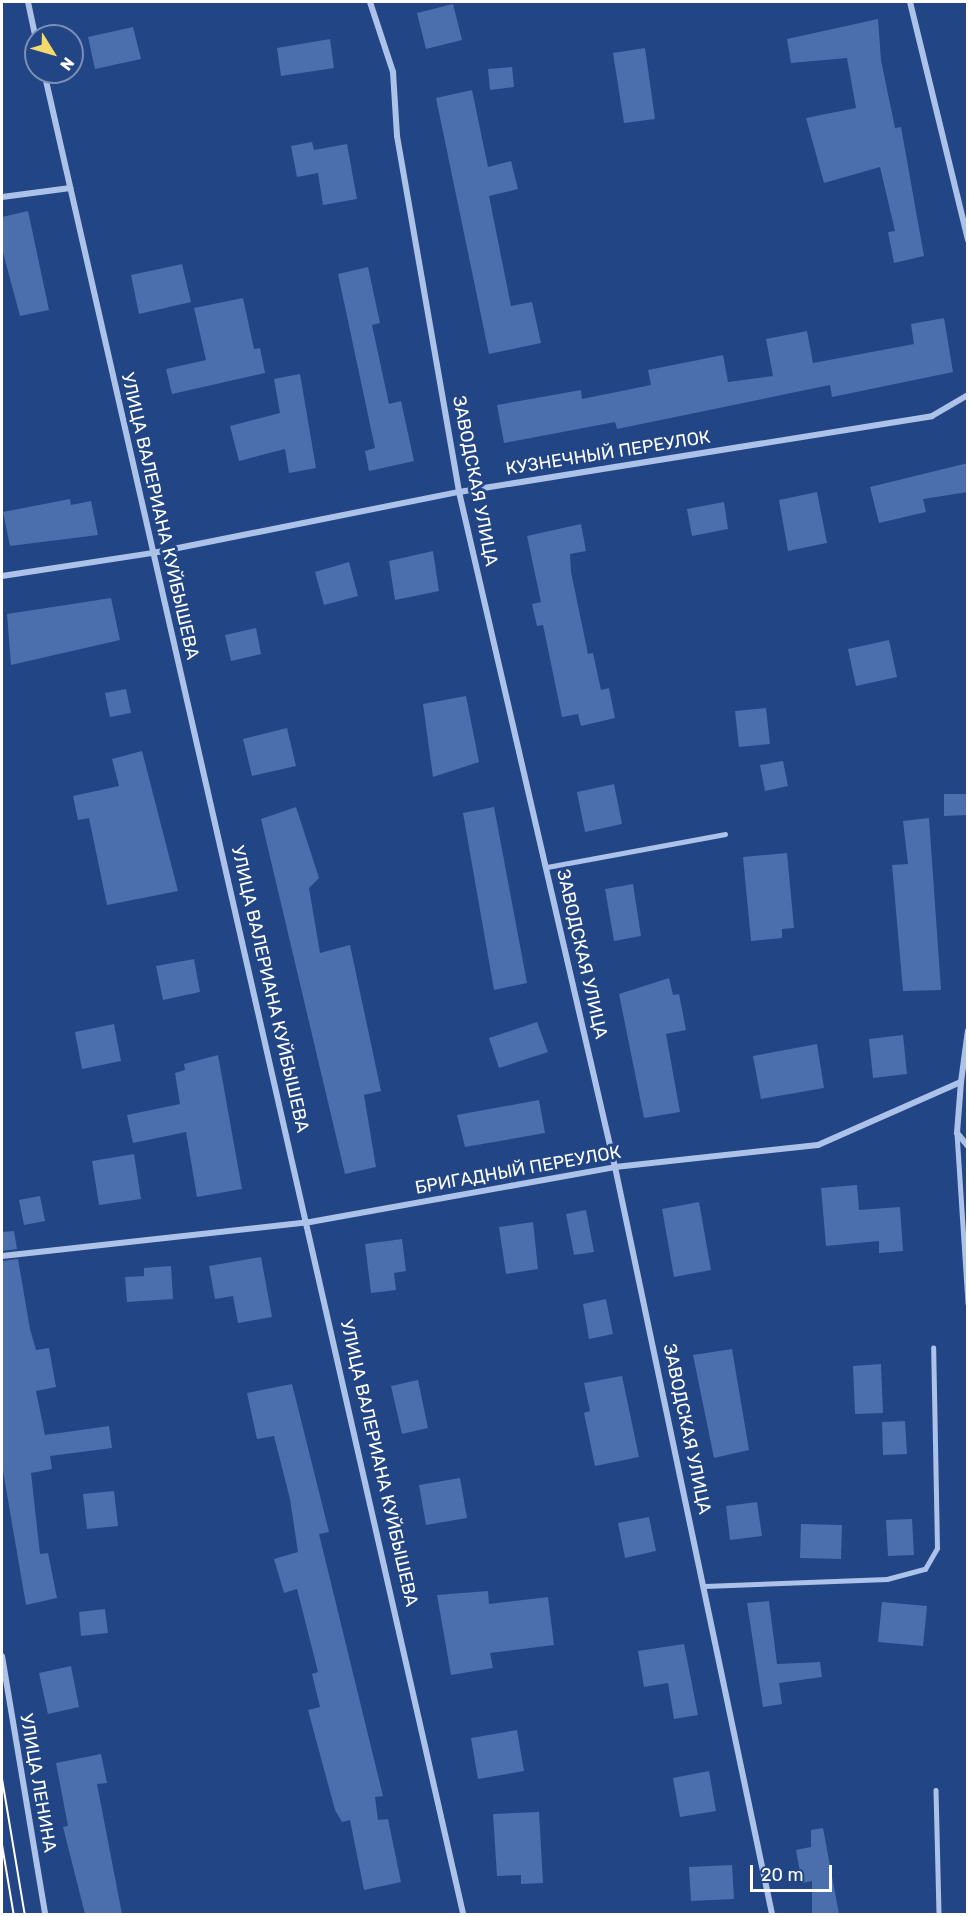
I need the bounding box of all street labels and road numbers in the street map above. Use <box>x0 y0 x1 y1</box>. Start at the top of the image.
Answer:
street label: УЛИЦА ВАЛЕРИАНА КУЙБЫШЕВА <box>116 370 204 662</box>
street label: ЗАВОДСКАЯ УЛИЦА <box>448 394 502 568</box>
street label: КУЗНЕЧНЫЙ ПЕРЕУЛОК <box>504 426 712 480</box>
street label: УЛИЦА ВАЛЕРИАНА КУЙБЫШЕВА <box>226 843 314 1135</box>
street label: ЗАВОДСКАЯ УЛИЦА <box>552 867 612 1041</box>
street label: БРИГАДНЫЙ ПЕРЕУЛОК <box>413 1141 623 1199</box>
street label: УЛИЦА ВАЛЕРИАНА КУЙБЫШЕВА <box>335 1317 423 1609</box>
street label: ЗАВОДСКАЯ УЛИЦА <box>658 1342 716 1516</box>
street label: УЛИЦА ЛЕНИНА <box>15 1712 61 1854</box>

